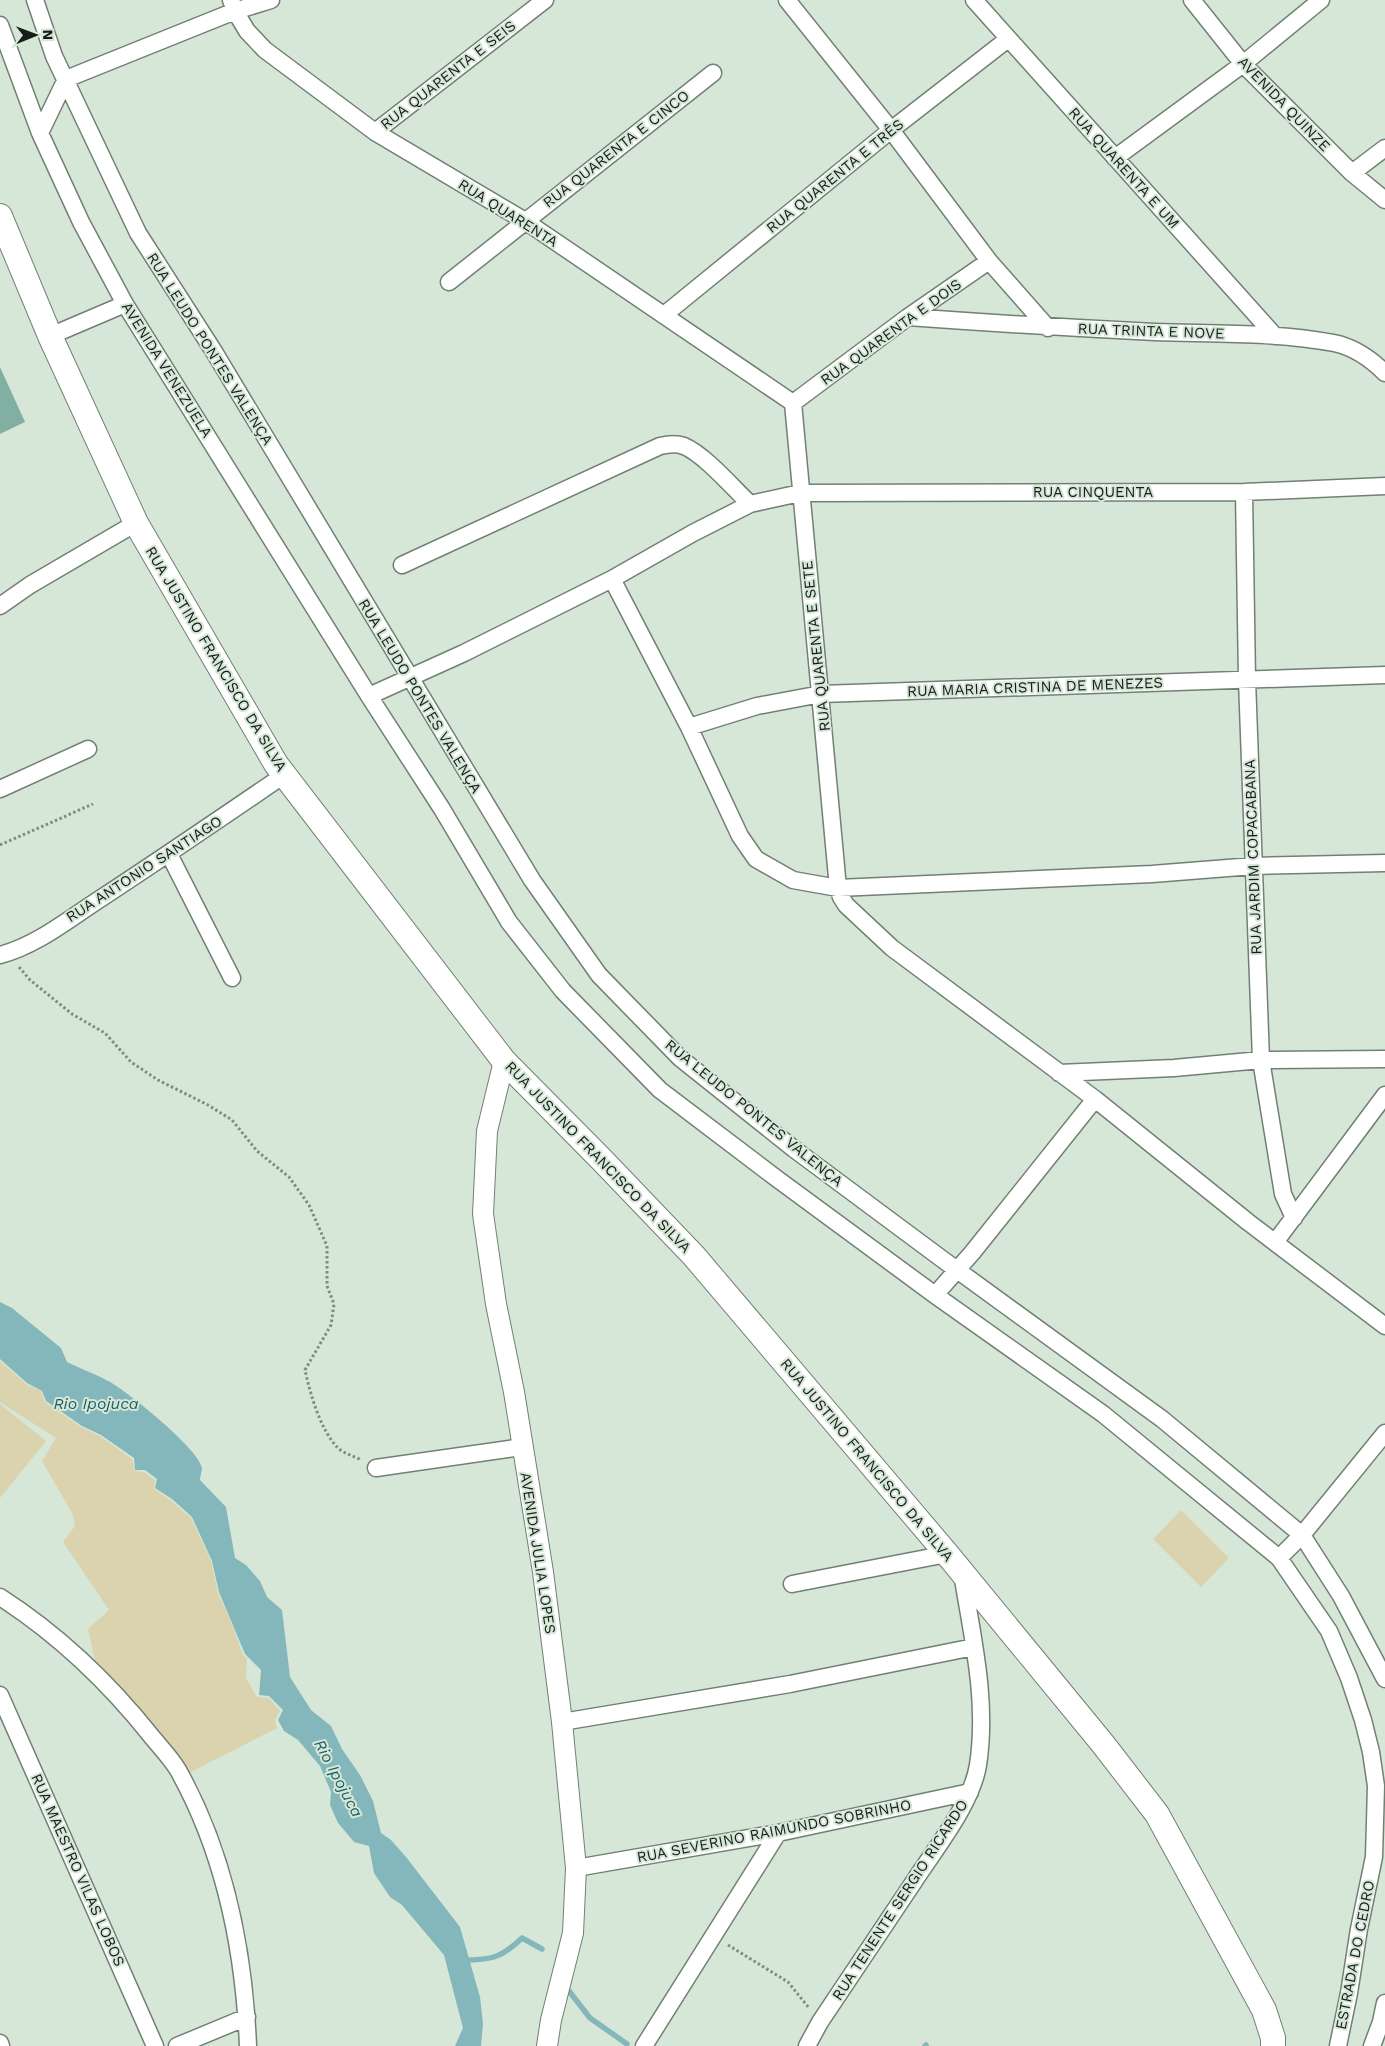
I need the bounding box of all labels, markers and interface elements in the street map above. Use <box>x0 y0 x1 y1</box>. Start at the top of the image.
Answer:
north arrow <box>10 10 60 60</box>
street label: RUA QUARENTA E SEIS <box>377 17 519 133</box>
text: N <box>40 29 56 40</box>
street label: AVENIDA QUINZE <box>1234 53 1334 155</box>
street label: RUA QUARENTA E CINCO <box>539 86 693 212</box>
street label: RUA QUARENTA E UM <box>1065 104 1183 232</box>
street label: RUA QUARENTA E TRÊS <box>763 115 907 237</box>
street label: RUA QUARENTA <box>455 175 561 251</box>
street label: RUA LEUDO PONTES VALENÇA <box>143 249 277 449</box>
street label: RUA QUARENTA E DOIS <box>817 275 965 389</box>
street label: AVENIDA VENEZUELA <box>118 299 216 441</box>
street label: RUA TRINTA E NOVE <box>1077 319 1225 343</box>
street label: RUA CINQUENTA <box>1033 483 1153 501</box>
street label: RUA JUSTINO FRANCISCO DA SILVA <box>141 543 291 775</box>
street label: RUA QUARENTA E SETE <box>798 560 834 732</box>
street label: RUA LEUDO PONTES VALENÇA <box>355 596 485 797</box>
street label: RUA MARIA CRISTINA DE MENEZES <box>907 674 1163 700</box>
street label: RUA JARDIM COPACABANA <box>1241 759 1265 955</box>
street label: RUA ANTONIO SANTIAGO <box>63 812 225 926</box>
street label: RUA LEUDO PONTES VALENÇA <box>661 1036 847 1190</box>
street label: RUA JUSTINO FRANCISCO DA SILVA <box>501 1057 695 1257</box>
street label: RUA JUSTINO FRANCISCO DA SILVA <box>777 1355 957 1565</box>
water label: Rio Ipojuca <box>53 1394 139 1413</box>
street label: AVENIDA JULIA LOPES <box>516 1471 560 1635</box>
water label: Rio Ipojuca <box>310 1736 367 1820</box>
street label: RUA MAESTRO VILAS LOBOS <box>27 1771 129 1969</box>
street label: RUA SEVERINO RAIMUNDO SOBRINHO <box>635 1796 913 1866</box>
street label: RUA TENENTE SERGIO RICARDO <box>828 1796 972 2004</box>
street label: ESTRADA DO CEDRO <box>1332 1879 1378 2031</box>

